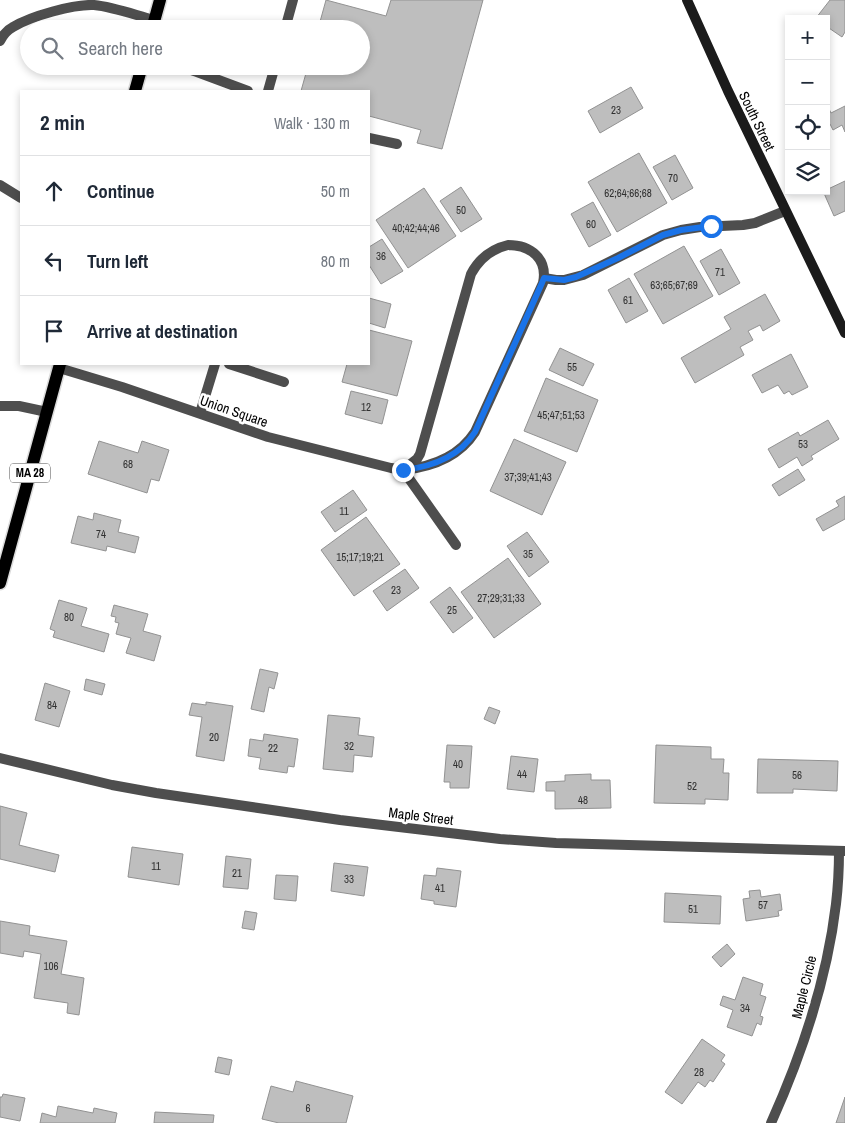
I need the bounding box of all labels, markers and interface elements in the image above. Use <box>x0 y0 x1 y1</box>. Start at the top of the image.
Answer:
map controls <box>785 15 830 195</box>
button: + <box>785 15 830 60</box>
search box <box>20 20 370 75</box>
icon: search <box>38 34 66 62</box>
text: Search here <box>78 35 163 61</box>
button: − <box>785 60 830 105</box>
street label: South Street <box>735 88 779 154</box>
house number: 23 <box>611 103 621 117</box>
button: locate <box>785 105 830 150</box>
text: 2 min <box>40 108 85 137</box>
text: Walk · 130 m <box>274 112 350 134</box>
button: layers <box>785 150 830 195</box>
house number: 70 <box>668 171 678 185</box>
icon: ahead <box>40 177 68 205</box>
text: Continue <box>87 178 155 204</box>
text: 50 m <box>321 180 350 202</box>
house number: 62;64;66;68 <box>604 186 652 200</box>
house number: 50 <box>456 203 466 217</box>
route start <box>700 215 723 238</box>
house number: 60 <box>586 217 596 231</box>
house number: 40;42;44;46 <box>392 221 440 235</box>
icon: left <box>40 247 68 275</box>
text: Turn left <box>87 248 148 274</box>
house number: 36 <box>376 249 386 263</box>
text: 80 m <box>321 250 350 272</box>
house number: 71 <box>715 265 725 279</box>
house number: 63;65;67;69 <box>650 278 698 292</box>
house number: 61 <box>623 293 633 307</box>
icon: arrive <box>40 317 68 345</box>
text: Arrive at destination <box>87 318 238 344</box>
house number: 55 <box>567 360 577 374</box>
street label: Union Square <box>198 391 270 431</box>
house number: 12 <box>361 400 371 414</box>
house number: 45;47;51;53 <box>537 408 585 422</box>
house number: 53 <box>798 437 808 451</box>
house number: 68 <box>123 457 133 471</box>
route end <box>392 459 415 482</box>
road number: MA 28 <box>10 463 50 482</box>
house number: 37;39;41;43 <box>504 470 552 484</box>
house number: 11 <box>339 504 349 518</box>
house number: 74 <box>96 527 106 541</box>
house number: 35 <box>523 547 533 561</box>
house number: 15;17;19;21 <box>336 550 384 564</box>
house number: 23 <box>391 583 401 597</box>
house number: 27;29;31;33 <box>477 591 525 605</box>
house number: 25 <box>447 603 457 617</box>
house number: 80 <box>64 610 74 624</box>
house number: 84 <box>47 698 57 712</box>
house number: 20 <box>209 730 219 744</box>
house number: 32 <box>344 739 354 753</box>
house number: 22 <box>268 741 278 755</box>
house number: 40 <box>453 757 463 771</box>
house number: 44 <box>517 767 527 781</box>
house number: 56 <box>792 768 802 782</box>
house number: 52 <box>687 779 697 793</box>
house number: 48 <box>578 793 588 807</box>
street label: Maple Street <box>388 803 454 829</box>
house number: 11 <box>151 859 161 873</box>
house number: 21 <box>232 866 242 880</box>
house number: 33 <box>344 872 354 886</box>
house number: 41 <box>435 881 445 895</box>
house number: 57 <box>758 898 768 912</box>
house number: 51 <box>688 902 698 916</box>
street label: Maple Circle <box>787 954 821 1020</box>
house number: 106 <box>43 959 59 973</box>
house number: 34 <box>740 1001 750 1015</box>
house number: 28 <box>694 1065 704 1079</box>
house number: 6 <box>305 1101 311 1115</box>

